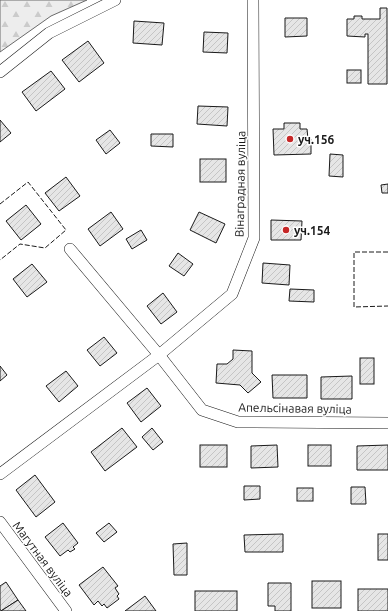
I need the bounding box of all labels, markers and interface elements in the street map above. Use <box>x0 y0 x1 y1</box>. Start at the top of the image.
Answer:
street label: Вінаградная вуліца <box>233 131 247 237</box>
place label: уч.156 <box>298 133 335 146</box>
marker: уч.156 <box>285 134 295 144</box>
place label: уч.154 <box>294 224 331 237</box>
marker: уч.154 <box>281 225 291 235</box>
street label: Апельсінавая вуліца <box>238 401 352 415</box>
street label: Магутная вуліца <box>11 519 75 599</box>

